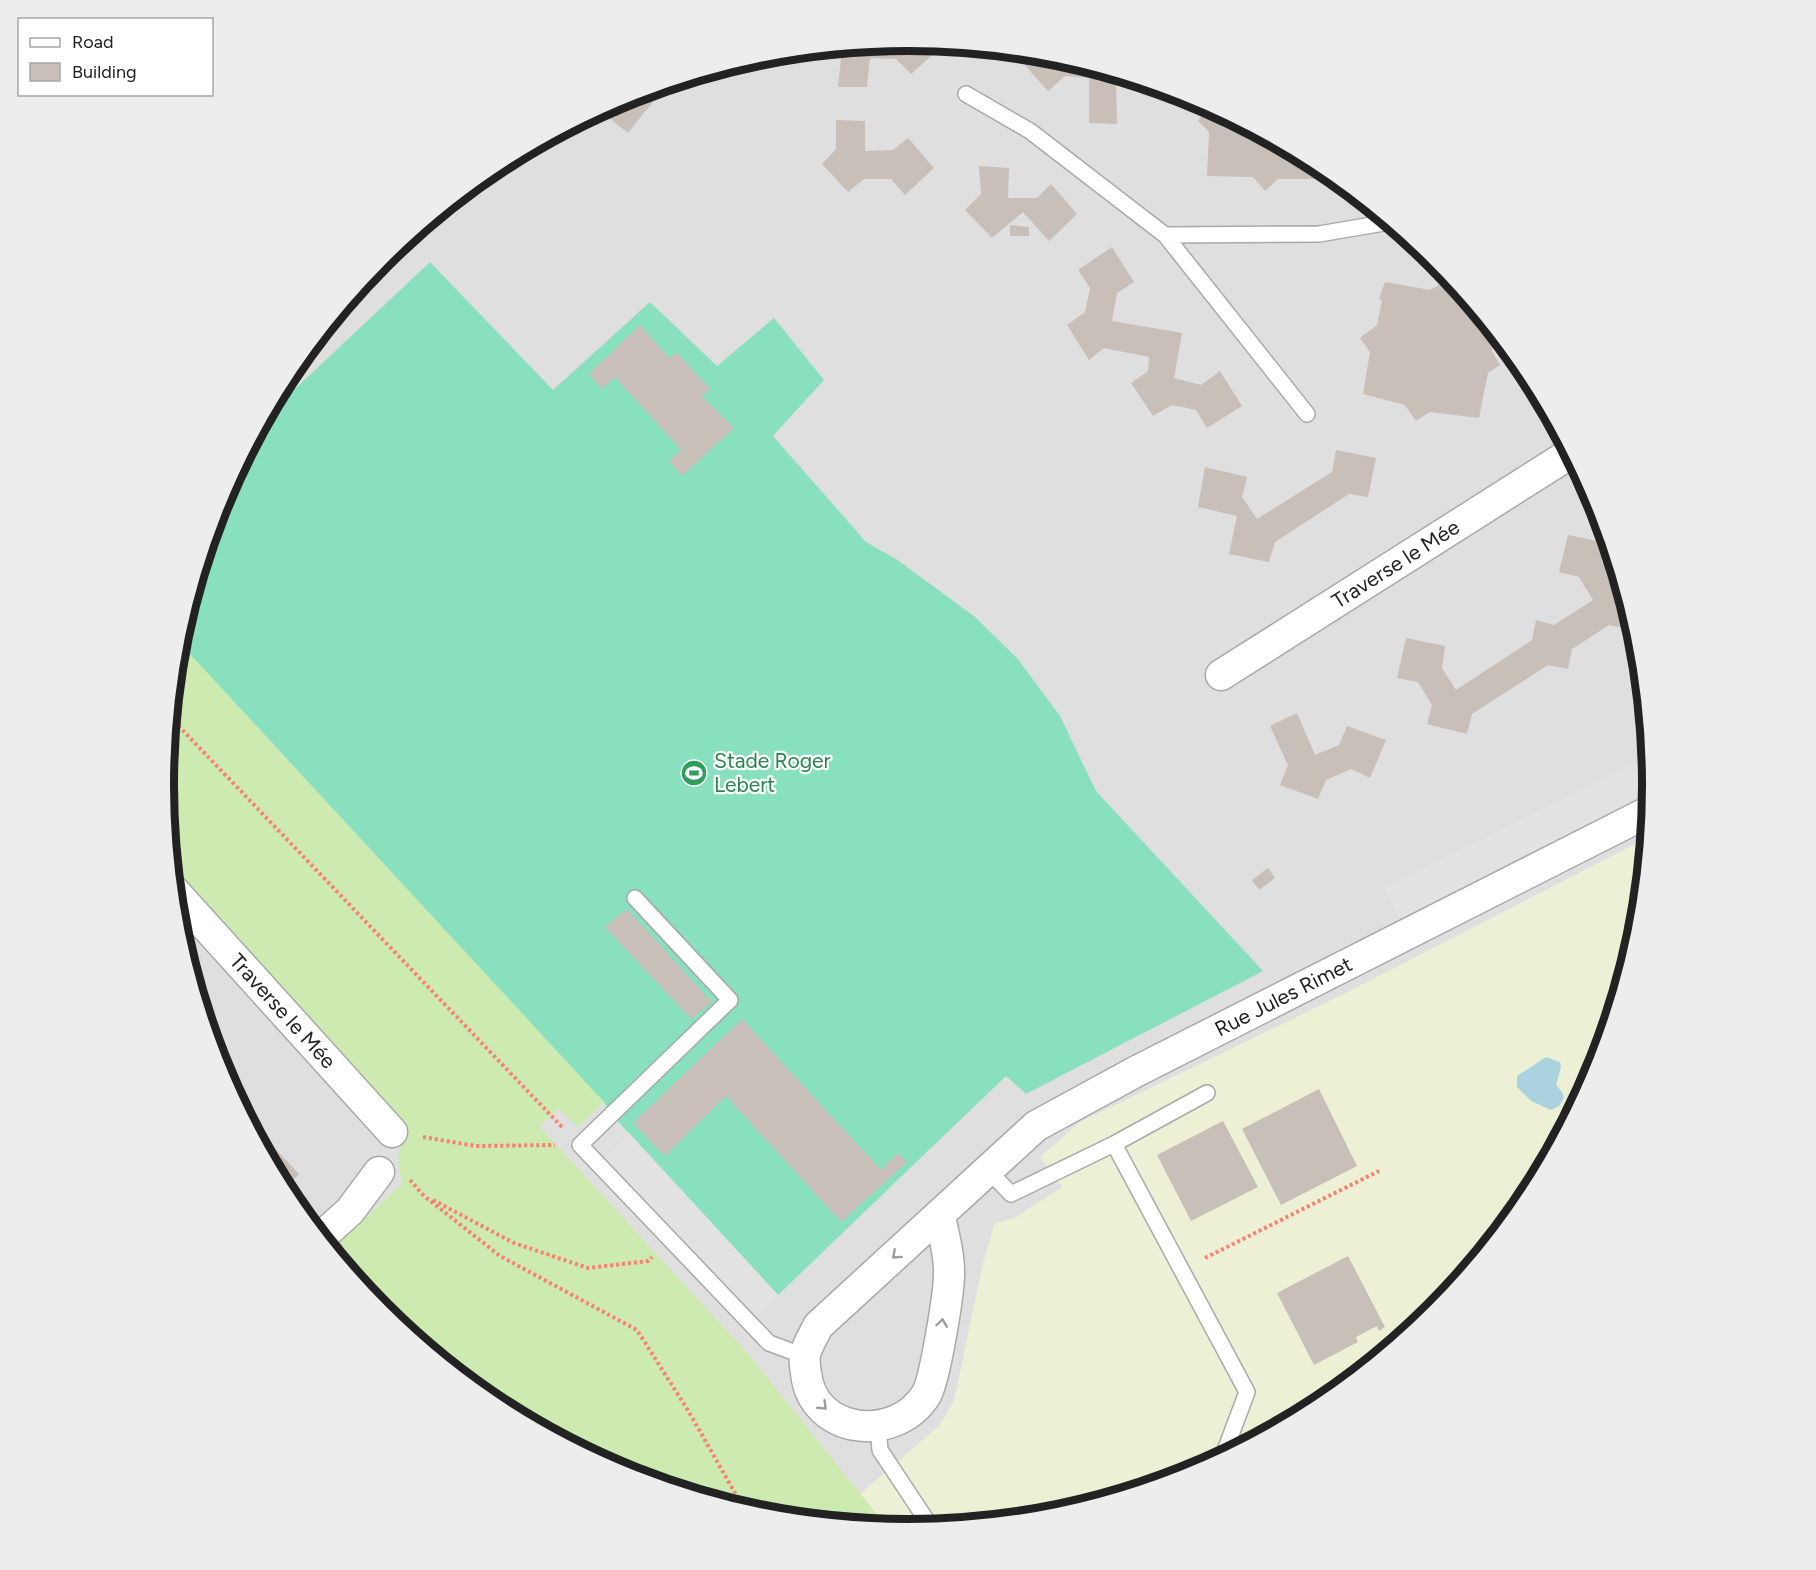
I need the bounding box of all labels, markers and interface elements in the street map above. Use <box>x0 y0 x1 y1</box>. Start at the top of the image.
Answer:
legend <box>18 18 213 96</box>
text: Road <box>72 31 113 53</box>
text: Building <box>72 61 137 83</box>
street label: Traverse le Mée <box>1327 514 1464 613</box>
place label: Stade Roger Lebert <box>714 748 831 797</box>
sports icon: Stade Roger Lebert <box>679 758 709 788</box>
street label: Traverse le Mée <box>225 948 341 1073</box>
street label: Rue Jules Rimet <box>1210 951 1356 1041</box>
one-way arrow <box>893 1248 903 1259</box>
one-way arrow <box>935 1319 947 1328</box>
one-way arrow <box>816 1399 826 1410</box>

